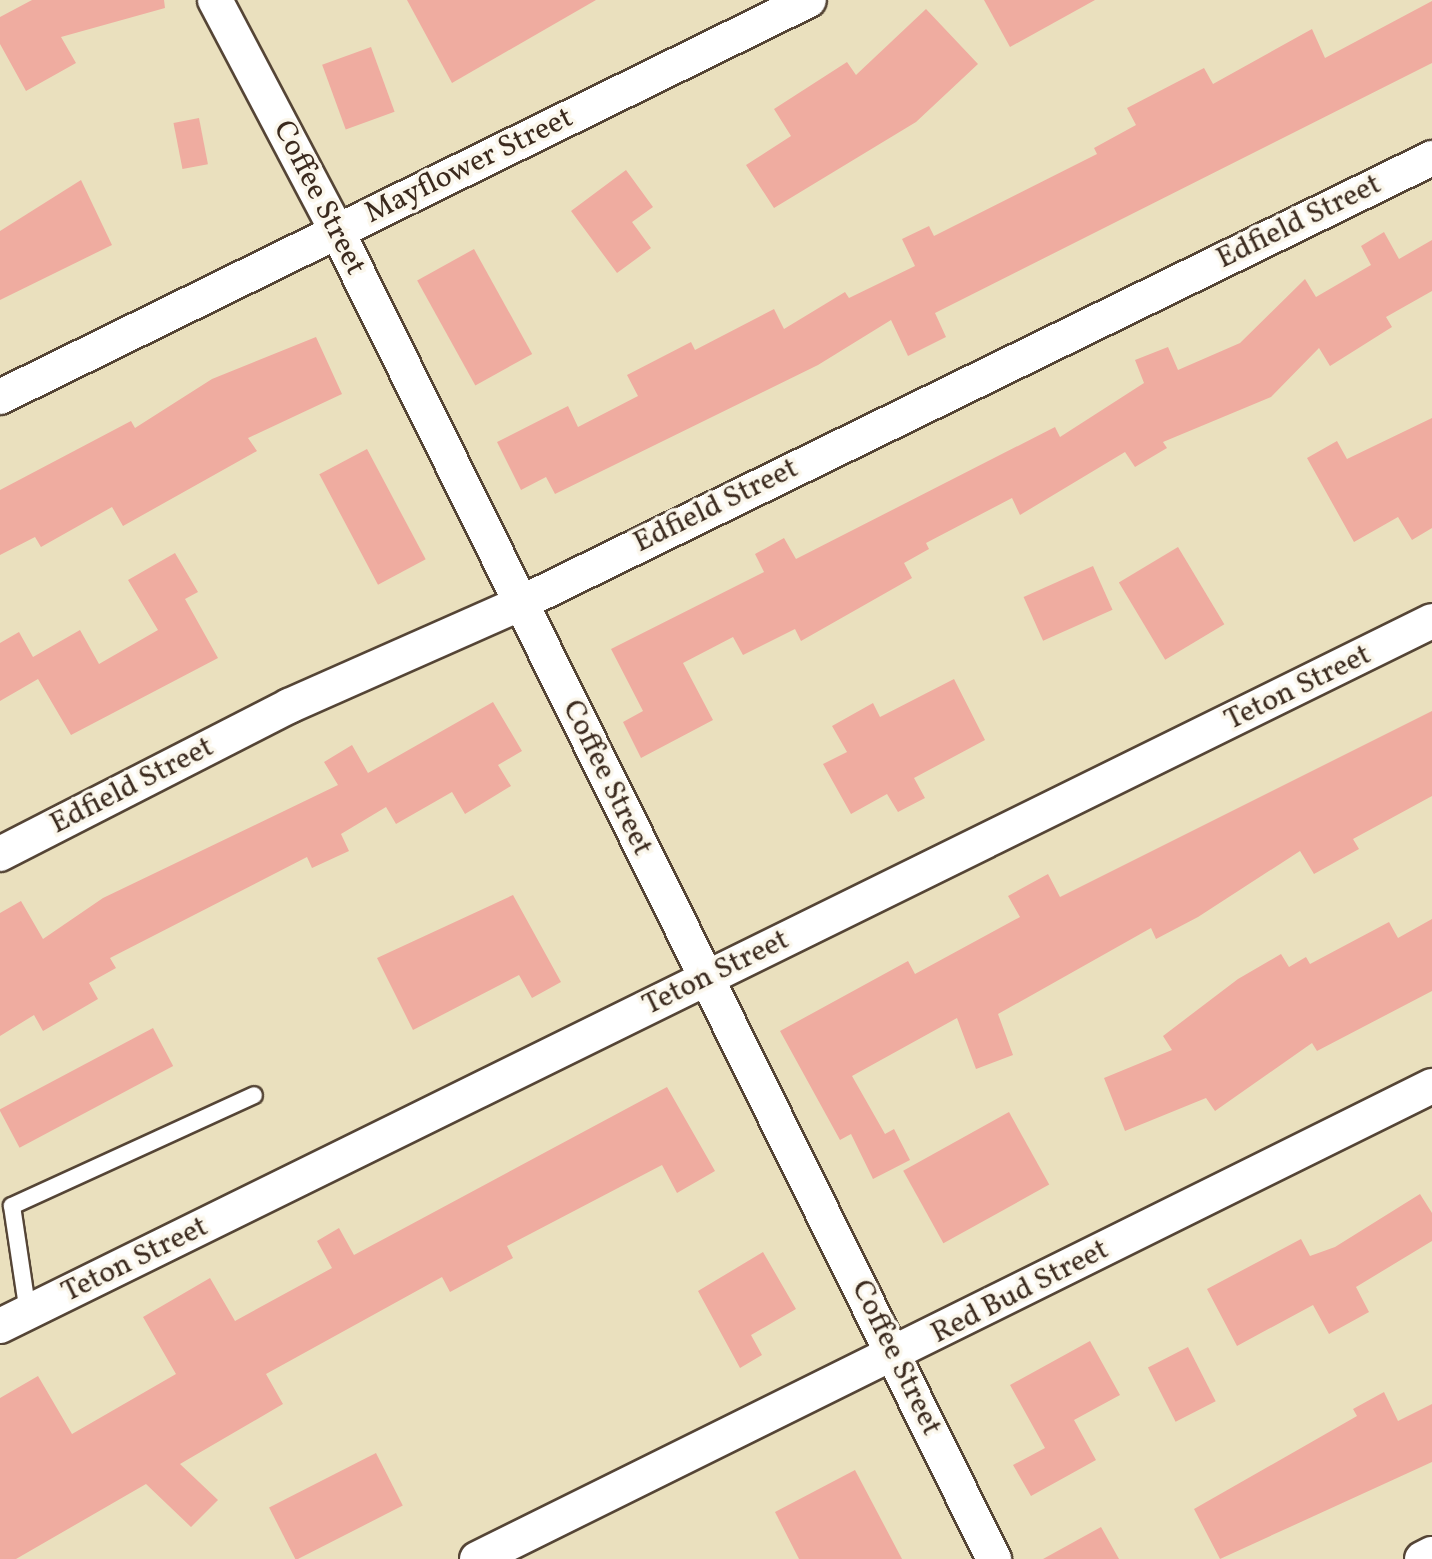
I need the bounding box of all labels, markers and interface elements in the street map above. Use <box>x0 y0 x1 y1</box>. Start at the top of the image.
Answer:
street label: Mayflower Street <box>359 100 579 232</box>
street label: Coffee Street <box>265 115 373 281</box>
street label: Edfield Street <box>1211 167 1387 277</box>
street label: Edfield Street <box>628 451 804 561</box>
street label: Teton Street <box>1219 637 1377 739</box>
street label: Coffee Street <box>554 694 660 862</box>
street label: Edfield Street <box>44 729 220 843</box>
street label: Teton Street <box>637 922 795 1024</box>
street label: Teton Street <box>56 1209 214 1311</box>
street label: Red Bud Street <box>925 1232 1115 1352</box>
street label: Coffee Street <box>843 1274 949 1442</box>

